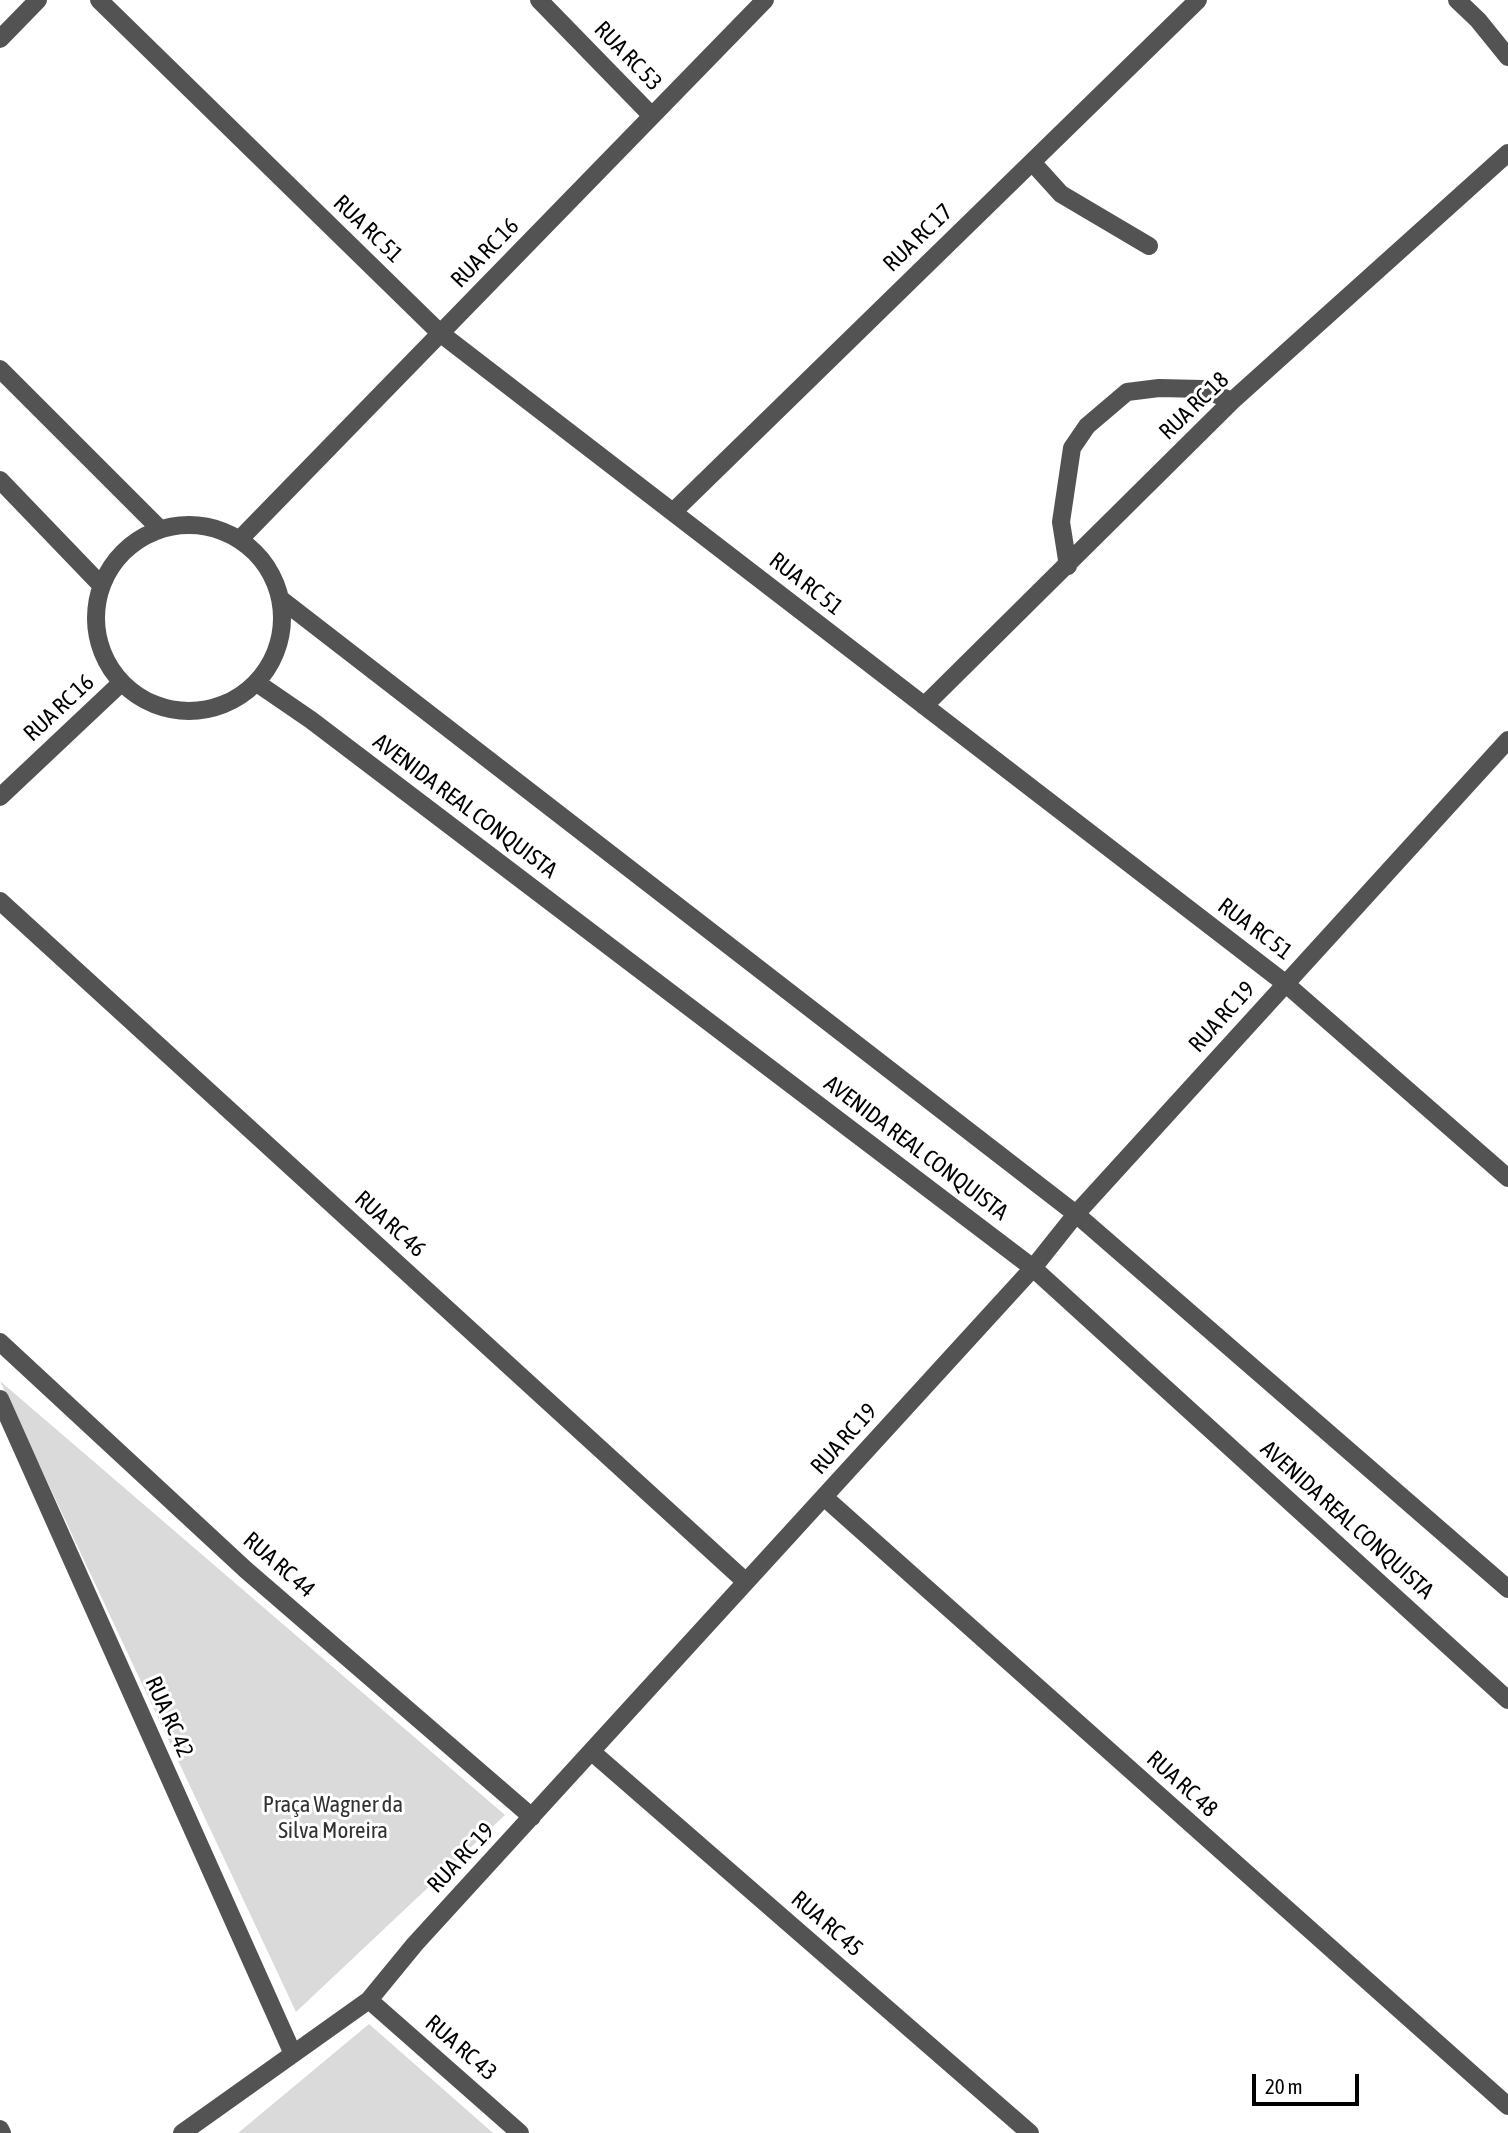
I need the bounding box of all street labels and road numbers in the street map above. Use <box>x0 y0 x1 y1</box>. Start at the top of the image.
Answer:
street label: RUA RC 53 <box>588 16 668 96</box>
street label: RUA RC 51 <box>328 189 408 269</box>
street label: RUA RC 17 <box>878 198 958 278</box>
street label: RUA RC 16 <box>445 213 525 293</box>
street label: RUA RC 18 <box>1154 366 1234 446</box>
street label: RUA RC 51 <box>764 547 848 621</box>
street label: RUA RC 16 <box>18 669 100 747</box>
street label: AVENIDA REAL CONQUISTA <box>368 728 562 884</box>
street label: RUA RC 51 <box>1212 892 1298 966</box>
street label: RUA RC 19 <box>1183 976 1261 1058</box>
street label: AVENIDA REAL CONQUISTA <box>819 1070 1013 1226</box>
street label: RUA RC 46 <box>349 1185 431 1263</box>
street label: RUA RC 19 <box>805 1398 883 1480</box>
street label: AVENIDA REAL CONQUISTA <box>1255 1435 1439 1605</box>
street label: RUA RC 44 <box>238 1526 320 1604</box>
street label: RUA RC 42 <box>139 1672 199 1762</box>
street label: RUA RC 48 <box>1141 1745 1223 1823</box>
street label: RUA RC 19 <box>422 1817 500 1899</box>
street label: RUA RC 45 <box>786 1885 868 1963</box>
street label: RUA RC 43 <box>420 2009 502 2087</box>

